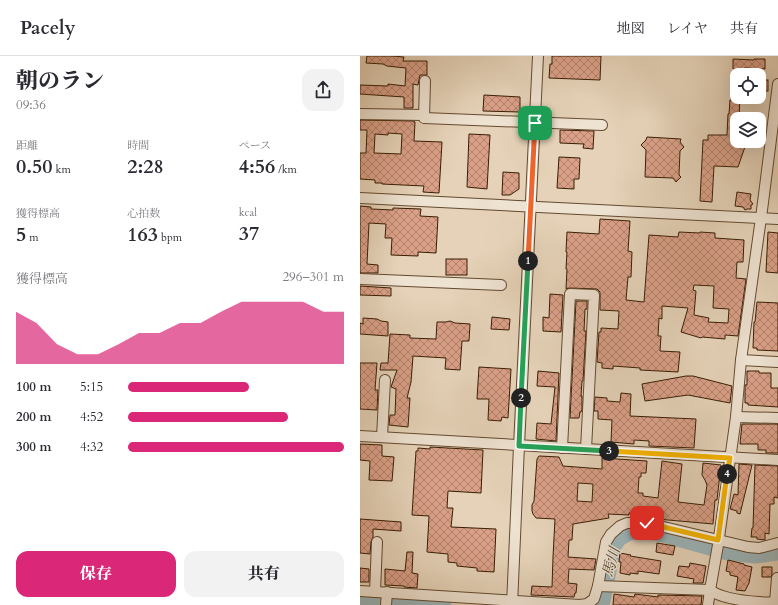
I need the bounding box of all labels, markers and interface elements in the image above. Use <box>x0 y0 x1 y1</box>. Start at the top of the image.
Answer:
text: Pacely <box>20 15 75 41</box>
text: 地図 <box>617 19 645 38</box>
text: レイヤ <box>667 19 708 38</box>
text: 共有 <box>730 19 758 38</box>
text: 朝のラン <box>16 66 104 96</box>
map controls <box>730 68 766 148</box>
button: locate <box>730 68 766 104</box>
button: share <box>302 69 344 111</box>
text: 09:36 <box>16 96 46 114</box>
pin <box>518 106 552 140</box>
icon: arrive <box>524 112 546 134</box>
button: layers <box>730 112 766 148</box>
text: 距離 <box>16 138 38 153</box>
text: 時間 <box>127 138 149 153</box>
text: ペース <box>239 138 271 153</box>
text: 0.50 <box>16 153 53 180</box>
text: 2:28 <box>127 153 164 180</box>
text: 4:56 <box>239 153 275 180</box>
text: km <box>53 162 71 177</box>
text: /km <box>275 162 297 177</box>
text: kcal <box>239 205 257 220</box>
text: 獲得標高 <box>16 206 60 221</box>
text: 心拍数 <box>127 206 160 221</box>
text: 37 <box>239 220 259 247</box>
text: 5 <box>16 221 26 248</box>
text: 163 <box>127 221 158 248</box>
text: m <box>26 230 39 245</box>
text: bpm <box>158 230 182 245</box>
pin: 1 <box>518 251 538 271</box>
text: 1 <box>525 253 531 268</box>
text: 296–301 m <box>282 268 344 286</box>
text: 獲得標高 <box>16 270 68 288</box>
text: 100 m <box>16 378 51 396</box>
text: 5:15 <box>80 378 103 396</box>
pin: 2 <box>511 388 531 408</box>
text: 2 <box>518 390 524 405</box>
text: 200 m <box>16 408 51 426</box>
text: 4:52 <box>80 408 103 426</box>
text: 300 m <box>16 438 51 456</box>
text: 4:32 <box>80 438 103 456</box>
pin: 3 <box>599 441 619 461</box>
text: 3 <box>606 443 612 458</box>
pin: 4 <box>717 464 737 484</box>
text: 4 <box>724 466 730 481</box>
pin <box>630 506 664 540</box>
icon: check <box>636 512 658 534</box>
water label: 馬川 <box>597 543 625 579</box>
button: 保存 <box>16 551 176 597</box>
button: 共有 <box>184 551 344 597</box>

